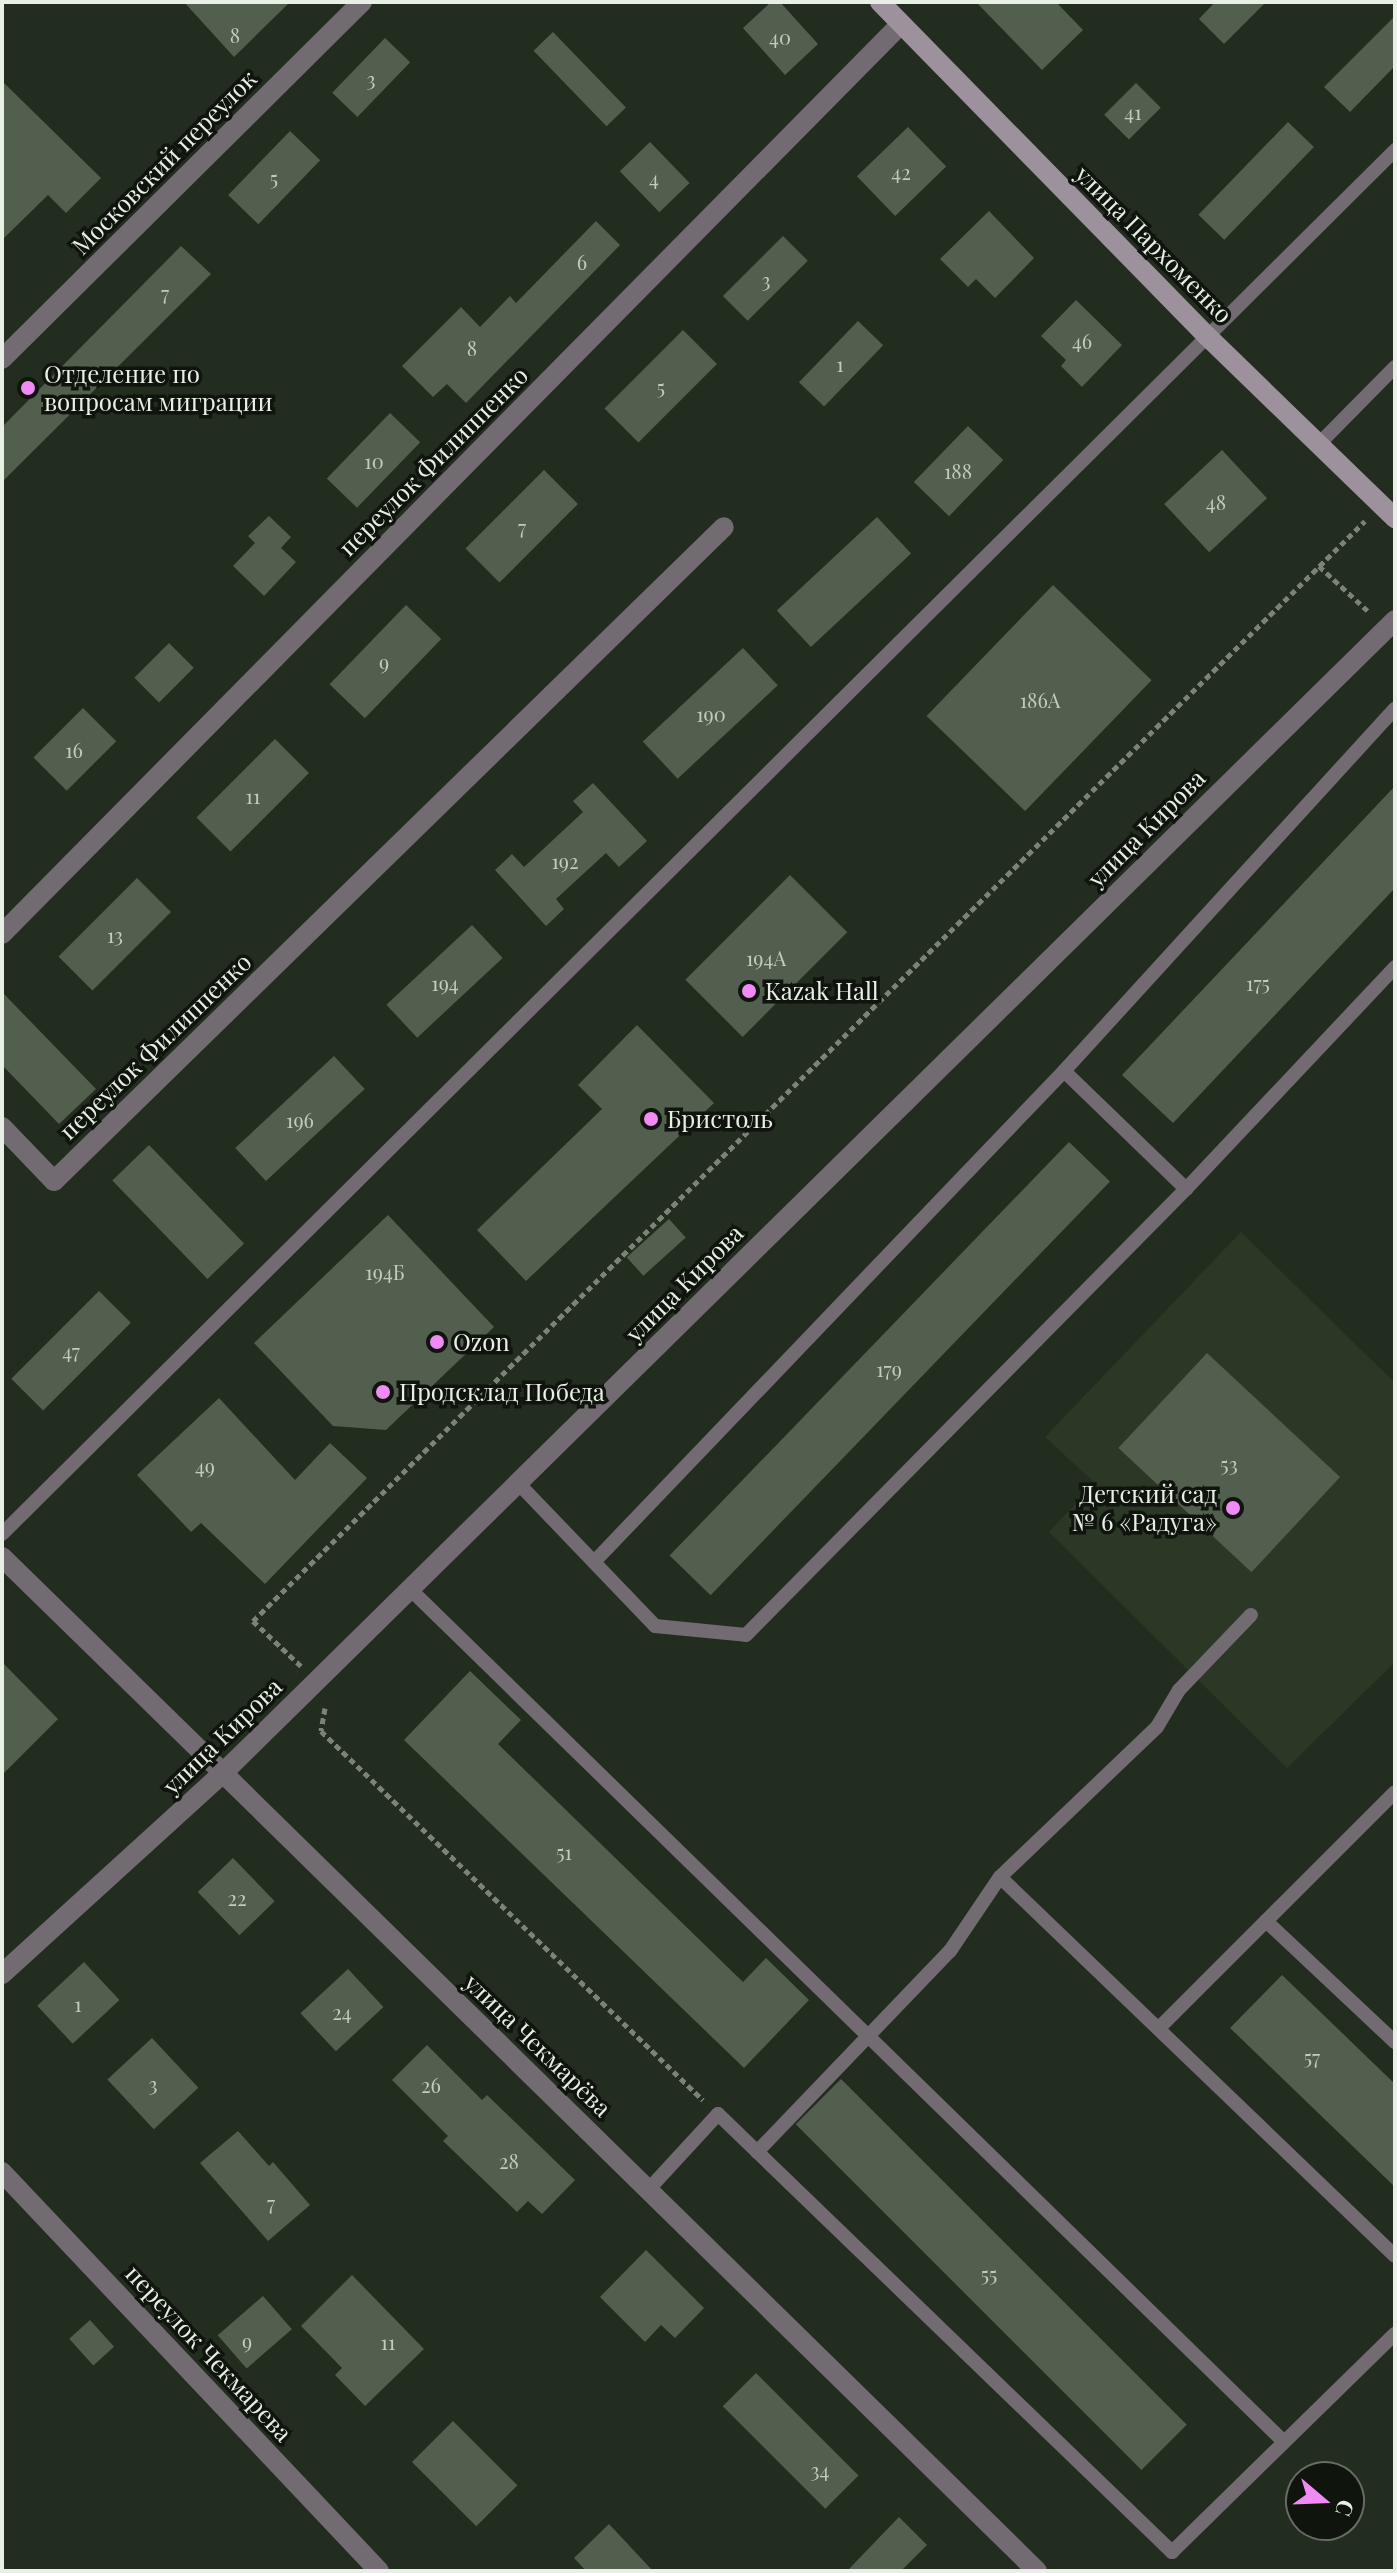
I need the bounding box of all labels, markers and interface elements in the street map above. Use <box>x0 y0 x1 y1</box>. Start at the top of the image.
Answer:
house number: 8 <box>230 22 240 46</box>
house number: 40 <box>769 24 791 48</box>
street label: Московский переулок <box>66 64 262 260</box>
house number: 3 <box>366 66 376 90</box>
house number: 41 <box>1124 99 1142 123</box>
house number: 42 <box>891 159 911 183</box>
street label: улица Пархоменко <box>1070 160 1238 328</box>
house number: 5 <box>270 165 278 189</box>
house number: 4 <box>649 165 659 189</box>
house number: 6 <box>577 249 587 273</box>
house number: 3 <box>761 267 771 291</box>
house number: 7 <box>161 280 169 304</box>
house number: 46 <box>1072 328 1092 352</box>
house number: 8 <box>467 335 477 359</box>
house number: 1 <box>836 351 844 375</box>
place label: Отделение по вопросам миграции <box>44 360 273 416</box>
street label: переулок Филиппенко <box>333 361 533 561</box>
house number: 5 <box>657 374 665 398</box>
marker: Отделение по вопросам миграции <box>19 379 37 397</box>
house number: 10 <box>364 448 384 472</box>
house number: 188 <box>944 458 972 482</box>
house number: 48 <box>1206 489 1226 513</box>
house number: 7 <box>518 514 526 538</box>
house number: 9 <box>379 649 389 673</box>
house number: 186А <box>1020 687 1060 711</box>
house number: 190 <box>696 701 726 725</box>
house number: 16 <box>65 737 83 761</box>
street label: улица Кирова <box>1081 763 1211 893</box>
house number: 11 <box>246 783 260 807</box>
house number: 192 <box>551 848 579 872</box>
house number: 13 <box>107 922 123 946</box>
house number: 194А <box>746 945 786 969</box>
street label: переулок Филиппенко <box>53 947 257 1145</box>
house number: 194 <box>431 970 459 994</box>
house number: 175 <box>1246 970 1270 994</box>
place label: Kazak Hall <box>765 977 879 1005</box>
marker: Kazak Hall <box>740 982 758 1000</box>
place label: Бристоль <box>667 1105 773 1133</box>
house number: 196 <box>286 1107 314 1131</box>
marker: Бристоль <box>642 1110 660 1128</box>
street label: улица Кирова <box>619 1218 749 1348</box>
house number: 194Б <box>365 1259 405 1283</box>
place label: Ozon <box>453 1328 510 1356</box>
marker: Ozon <box>428 1333 446 1351</box>
house number: 47 <box>62 1338 80 1362</box>
house number: 179 <box>876 1356 902 1380</box>
place label: Продсклад Победа <box>399 1378 605 1406</box>
marker: Продсклад Победа <box>374 1383 392 1401</box>
house number: 53 <box>1220 1451 1238 1475</box>
house number: 49 <box>195 1453 215 1477</box>
place label: Детский сад № 6 «Радуга» <box>1072 1480 1217 1536</box>
marker: Детский сад № 6 «Радуга» <box>1224 1499 1242 1517</box>
street label: улица Кирова <box>157 1672 287 1800</box>
house number: 51 <box>556 1839 572 1863</box>
house number: 22 <box>227 1885 247 1909</box>
street label: улица Чекмарёва <box>459 1968 617 2122</box>
house number: 1 <box>74 1991 82 2015</box>
house number: 24 <box>332 1999 352 2023</box>
house number: 57 <box>1304 2044 1320 2068</box>
house number: 3 <box>148 2071 158 2095</box>
house number: 26 <box>421 2072 441 2096</box>
house number: 28 <box>499 2148 519 2172</box>
house number: 7 <box>267 2190 275 2214</box>
street label: переулок Чекмарева <box>120 2259 298 2447</box>
house number: 55 <box>981 2261 997 2285</box>
house number: 9 <box>242 2328 252 2352</box>
house number: 11 <box>381 2329 395 2353</box>
house number: 34 <box>811 2457 829 2481</box>
north arrow <box>1285 2461 1365 2541</box>
text: С <box>1329 2496 1363 2520</box>

